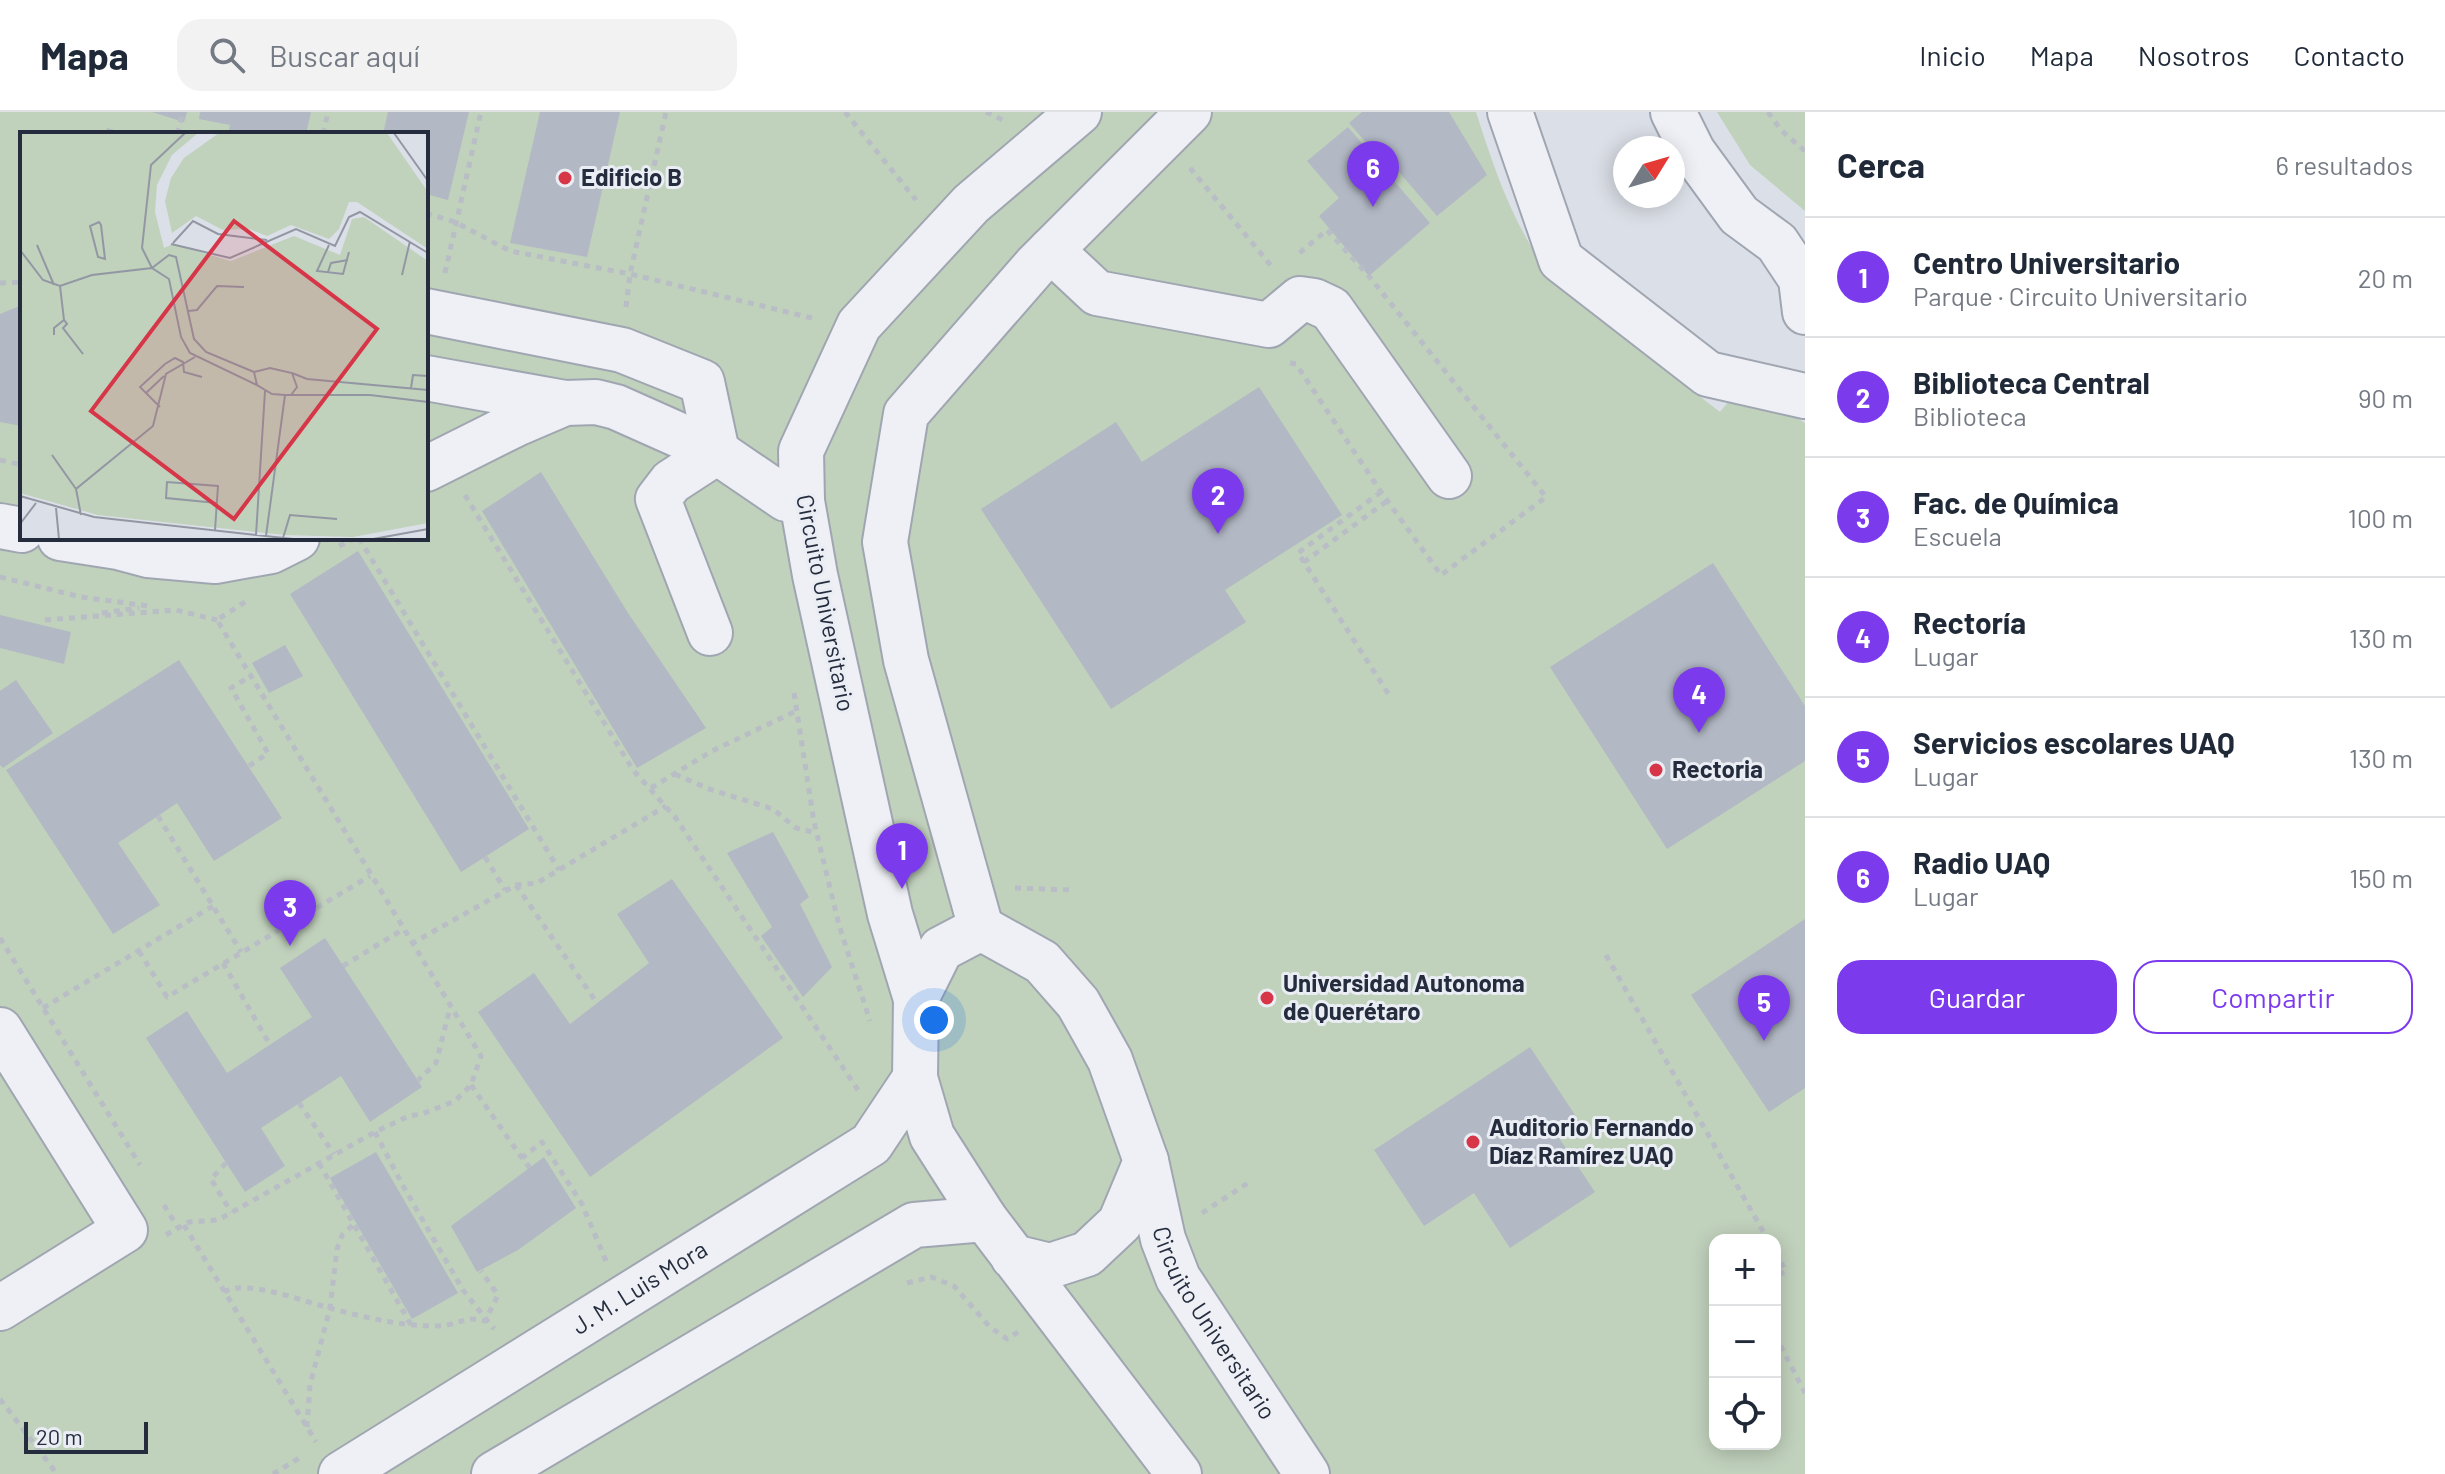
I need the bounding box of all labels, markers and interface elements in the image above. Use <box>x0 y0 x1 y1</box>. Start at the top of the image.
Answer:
search box <box>177 19 737 91</box>
text: Mapa <box>40 32 129 78</box>
icon: search <box>205 33 249 77</box>
text: Buscar aquí <box>269 37 420 73</box>
text: Inicio <box>1919 38 1986 72</box>
text: Mapa <box>2030 38 2094 72</box>
text: Nosotros <box>2138 38 2250 72</box>
text: Contacto <box>2294 38 2405 72</box>
inset map <box>20 132 428 540</box>
north arrow <box>1613 136 1685 208</box>
pin: 6 <box>1347 141 1399 207</box>
text: Cerca <box>1837 144 1925 185</box>
text: 6 resultados <box>2275 149 2413 180</box>
place label: Edificio B <box>581 162 682 191</box>
marker: Edificio B <box>556 169 574 187</box>
text: Centro Universitario <box>1913 244 2180 280</box>
text: 1 <box>1858 262 1868 293</box>
text: 20 m <box>2358 262 2413 293</box>
text: Parque · Circuito Universitario <box>1913 280 2248 311</box>
text: Biblioteca Central <box>1913 364 2150 400</box>
text: 2 <box>1856 382 1870 413</box>
text: 90 m <box>2358 382 2413 413</box>
text: Biblioteca <box>1913 400 2027 431</box>
pin: 2 <box>1192 468 1244 534</box>
text: Fac. de Química <box>1913 484 2119 520</box>
street label: Circuito Universitario <box>791 492 862 714</box>
text: 3 <box>1856 502 1870 533</box>
text: 100 m <box>2348 502 2413 533</box>
text: Escuela <box>1913 520 2002 551</box>
text: Rectoría <box>1913 604 2026 640</box>
text: 4 <box>1855 622 1871 653</box>
text: 130 m <box>2349 622 2413 653</box>
text: Lugar <box>1913 640 1978 671</box>
pin: 4 <box>1673 667 1725 733</box>
text: Servicios escolares UAQ <box>1913 724 2235 760</box>
text: 5 <box>1856 742 1870 773</box>
text: 130 m <box>2349 742 2413 773</box>
place label: Rectoria <box>1672 754 1763 783</box>
text: Lugar <box>1913 760 1978 791</box>
marker: Rectoria <box>1647 761 1665 779</box>
pin: 1 <box>876 823 928 889</box>
text: Radio UAQ <box>1913 844 2050 880</box>
text: 6 <box>1856 862 1870 893</box>
text: 150 m <box>2349 862 2413 893</box>
pin: 3 <box>264 880 316 946</box>
text: Lugar <box>1913 880 1978 911</box>
button: Guardar <box>1837 960 2117 1034</box>
button: Compartir <box>2133 960 2413 1034</box>
place label: Universidad Autonoma de Querétaro <box>1283 968 1525 1025</box>
pin: 5 <box>1738 975 1790 1041</box>
marker: Universidad Autonoma de Querétaro <box>1258 989 1276 1007</box>
your location <box>914 1000 954 1040</box>
place label: Auditorio Fernando Díaz Ramírez UAQ <box>1489 1112 1694 1169</box>
marker: Auditorio Fernando Díaz Ramírez UAQ <box>1464 1133 1482 1151</box>
street label: Circuito Universitario <box>1148 1224 1283 1424</box>
street label: J. M. Luis Mora <box>566 1234 712 1340</box>
map controls <box>1709 1234 1781 1450</box>
button: + <box>1709 1234 1781 1306</box>
button: − <box>1709 1306 1781 1378</box>
button: locate <box>1709 1378 1781 1450</box>
scale bar <box>24 1418 148 1454</box>
text: 20 m <box>36 1423 83 1449</box>

